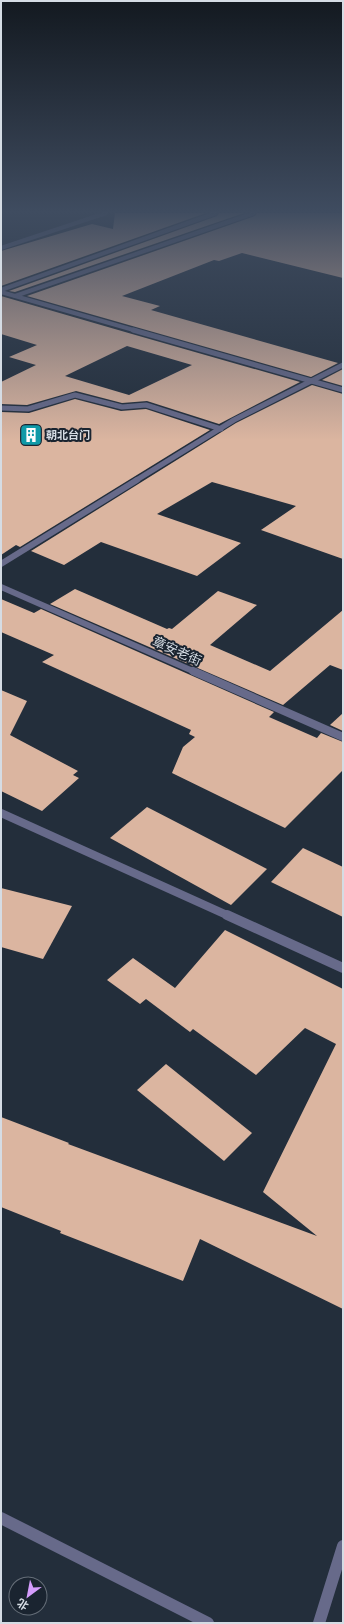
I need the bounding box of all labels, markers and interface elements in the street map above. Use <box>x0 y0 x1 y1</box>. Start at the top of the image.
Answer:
building icon: 朝北台门 <box>18 422 44 448</box>
place label: 朝北台门 <box>46 429 90 442</box>
street label: 章安老街 <box>150 634 204 668</box>
north arrow <box>8 1576 48 1616</box>
text: 北 <box>15 1596 31 1612</box>

